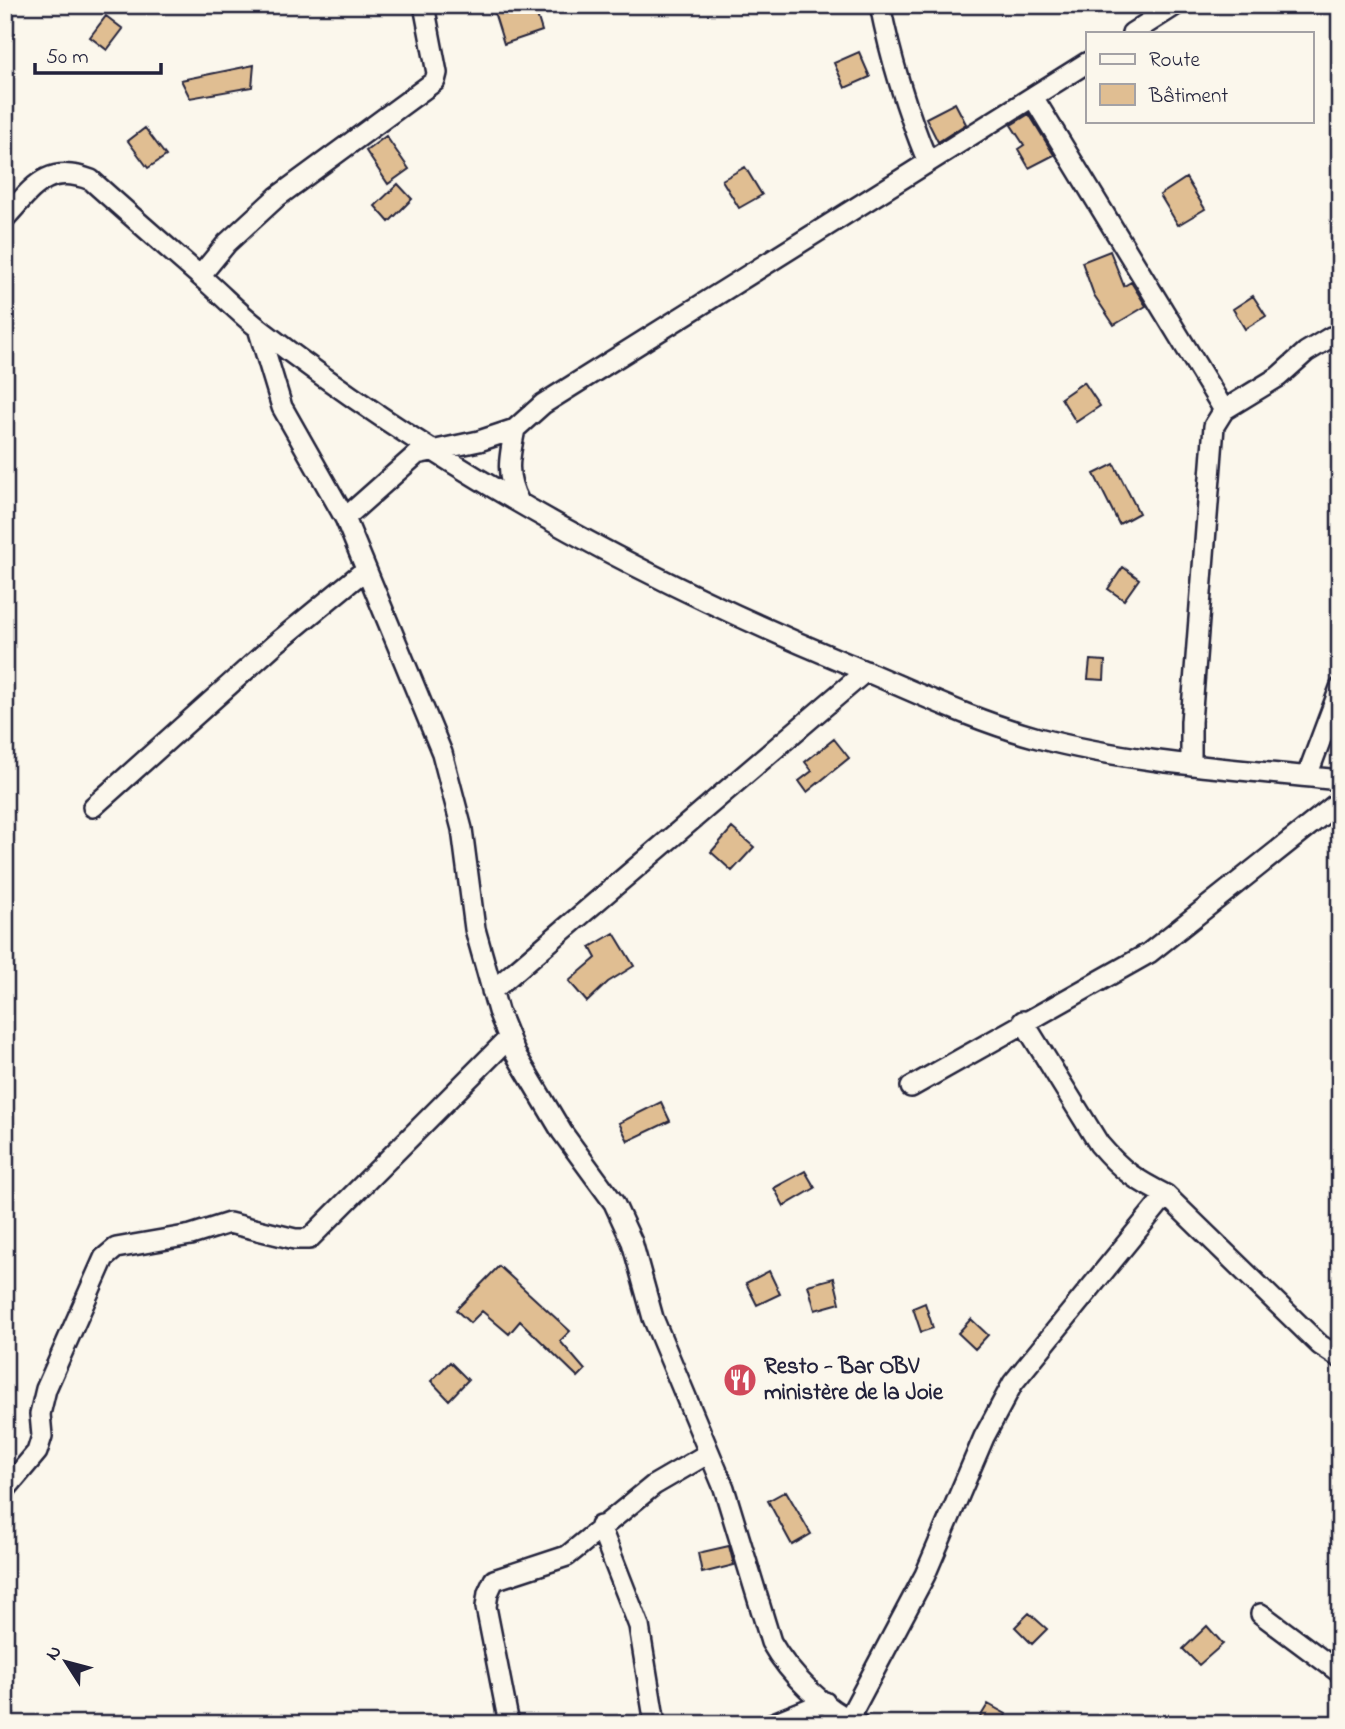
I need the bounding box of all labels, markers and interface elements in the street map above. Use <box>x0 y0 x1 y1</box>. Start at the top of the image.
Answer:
scale bar <box>35 32 161 76</box>
legend <box>1086 32 1314 122</box>
text: 50 m <box>46 43 89 73</box>
text: Route <box>1149 46 1201 76</box>
text: Bâtiment <box>1148 82 1228 112</box>
place label: Resto - Bar OBV ministère de la Joie <box>764 1351 944 1410</box>
restaurant icon: Resto - Bar OBV ministère de la Joie <box>721 1361 759 1399</box>
north arrow <box>32 1628 102 1698</box>
text: N <box>40 1640 69 1667</box>

